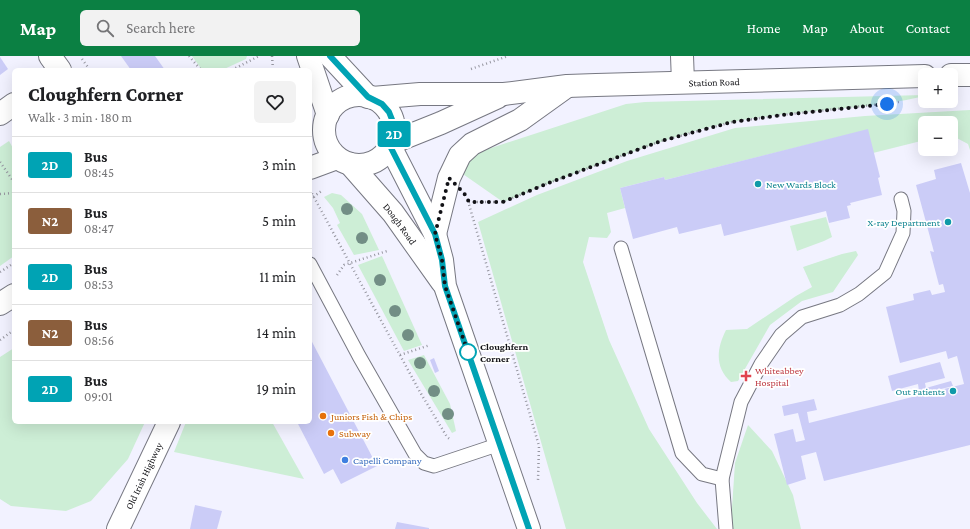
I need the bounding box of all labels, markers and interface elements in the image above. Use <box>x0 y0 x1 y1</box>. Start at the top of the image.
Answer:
search box <box>80 10 360 46</box>
icon: search <box>94 17 116 39</box>
text: Map <box>20 18 56 39</box>
text: Search here <box>126 20 195 36</box>
text: Home <box>747 20 780 36</box>
text: Map <box>802 20 828 36</box>
text: About <box>850 20 884 36</box>
text: Contact <box>906 20 950 36</box>
map controls <box>918 68 958 156</box>
button: + <box>918 68 958 108</box>
street label: Station Road <box>689 76 741 88</box>
button: heart <box>254 81 296 123</box>
text: Cloughfern Corner <box>28 84 183 105</box>
your location <box>877 94 897 114</box>
text: Walk · 3 min · 180 m <box>28 110 132 125</box>
button: − <box>918 116 958 156</box>
line badge: 2D <box>376 121 412 147</box>
text: 2D <box>386 126 402 142</box>
text: Bus <box>84 149 107 165</box>
text: 2D <box>42 157 58 173</box>
text: 3 min <box>262 157 296 173</box>
text: 08:45 <box>84 165 114 180</box>
marker: New Wards Block <box>753 179 763 189</box>
place label: New Wards Block <box>766 179 836 190</box>
street label: Doagh Road <box>381 201 419 247</box>
text: Bus <box>84 205 107 221</box>
text: N2 <box>42 213 58 229</box>
text: 5 min <box>262 213 296 229</box>
place label: X-ray Department <box>868 217 941 228</box>
marker: X-ray Department <box>943 217 953 227</box>
text: 08:47 <box>84 221 114 236</box>
text: Bus <box>84 261 107 277</box>
text: 2D <box>42 269 58 285</box>
text: 11 min <box>259 269 296 285</box>
text: 08:53 <box>84 277 113 292</box>
text: Bus <box>84 317 107 333</box>
text: N2 <box>42 325 58 341</box>
text: 14 min <box>257 325 296 341</box>
text: 08:56 <box>84 333 114 348</box>
place label: Cloughfern Corner <box>480 341 528 364</box>
marker: Cloughfern Corner <box>459 343 477 361</box>
place label: Whiteabbey Hospital <box>755 365 804 388</box>
marker: Whiteabbey Hospital <box>740 370 752 382</box>
text: Bus <box>84 373 107 389</box>
text: 2D <box>42 381 58 397</box>
text: 19 min <box>257 381 296 397</box>
place label: Out Patients <box>895 386 945 397</box>
marker: Out Patients <box>948 386 958 396</box>
text: 09:01 <box>84 389 113 404</box>
marker: Juniors Fish & Chips <box>318 411 328 421</box>
place label: Juniors Fish & Chips <box>330 411 412 422</box>
marker: Subway <box>326 428 336 438</box>
place label: Subway <box>339 428 371 439</box>
street label: Old Irish Highway <box>123 440 165 511</box>
marker: Capelli Company <box>340 455 350 465</box>
place label: Capelli Company <box>353 455 422 466</box>

